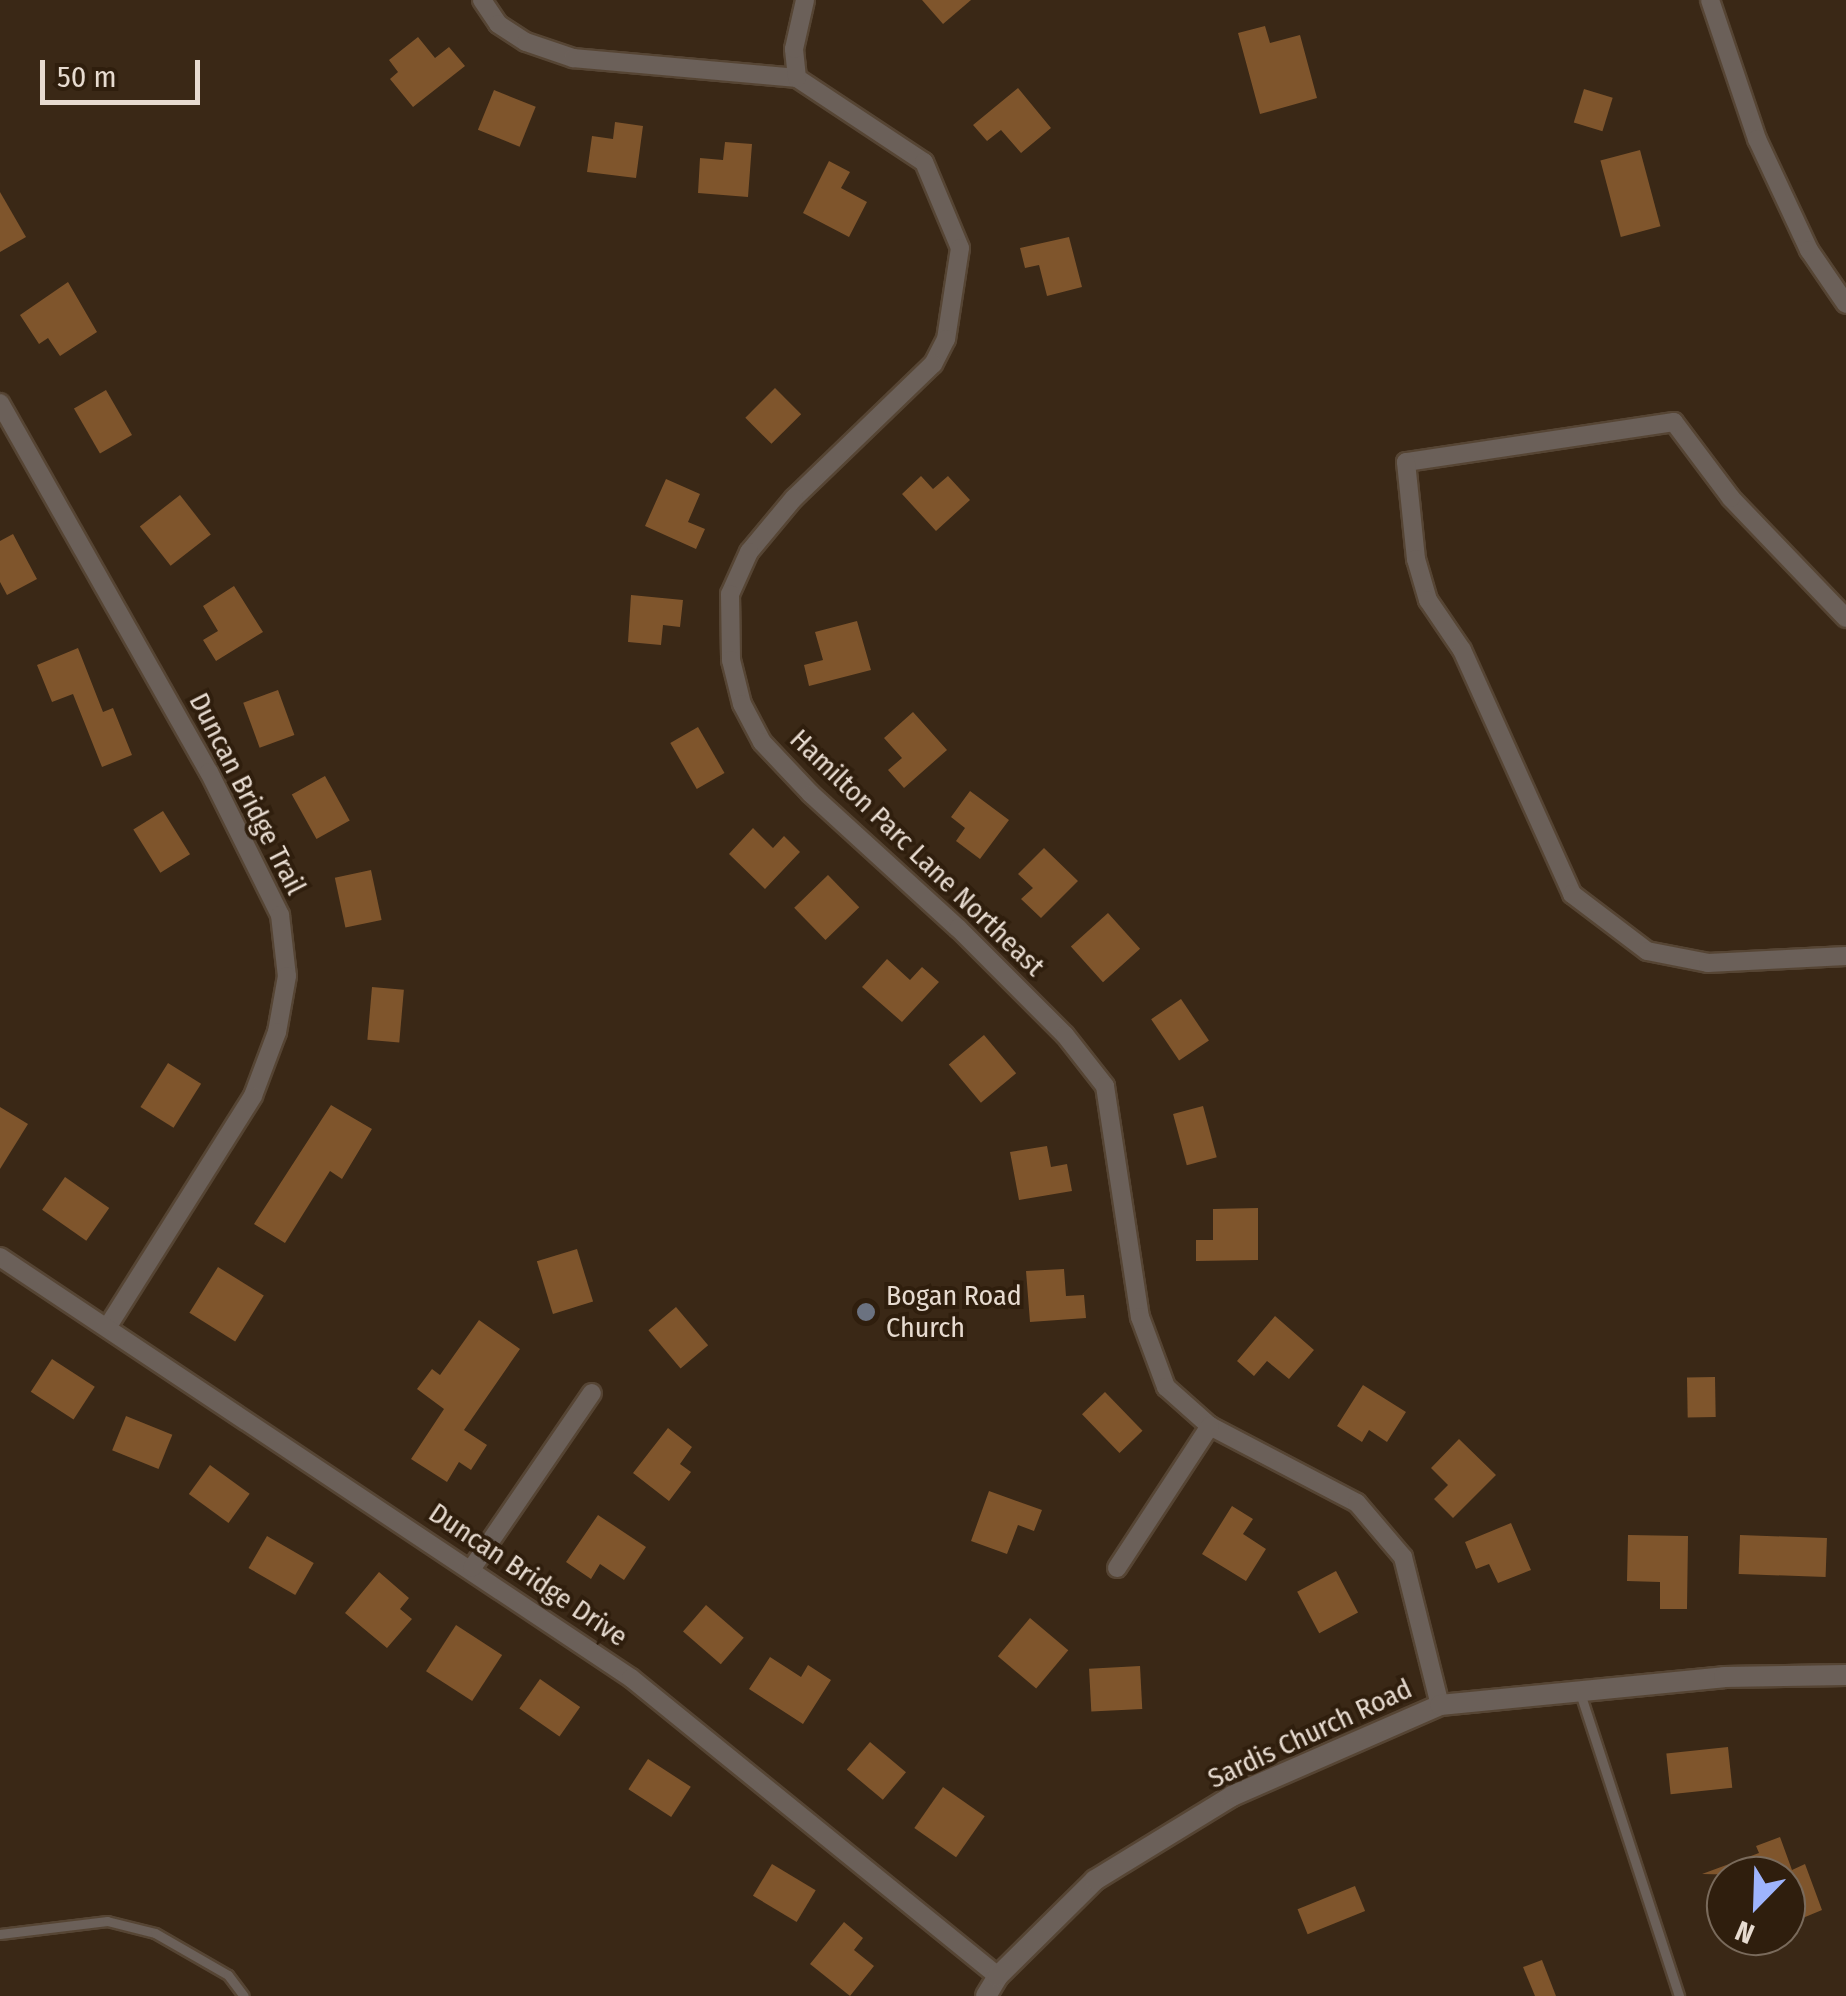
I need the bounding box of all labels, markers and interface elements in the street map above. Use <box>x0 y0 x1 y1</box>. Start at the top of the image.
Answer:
scale bar <box>45 40 205 102</box>
text: 50 m <box>57 59 117 95</box>
street label: Duncan Bridge Trail <box>182 688 312 900</box>
street label: Hamilton Parc Lane Northeast <box>783 723 1051 983</box>
place label: Bogan Road Church <box>886 1279 1022 1345</box>
marker: Bogan Road Church <box>855 1301 877 1323</box>
street label: Duncan Bridge Drive <box>422 1496 634 1654</box>
street label: Sardis Church Road <box>1203 1672 1417 1796</box>
north arrow <box>1706 1856 1806 1956</box>
text: N <box>1731 1914 1759 1951</box>

